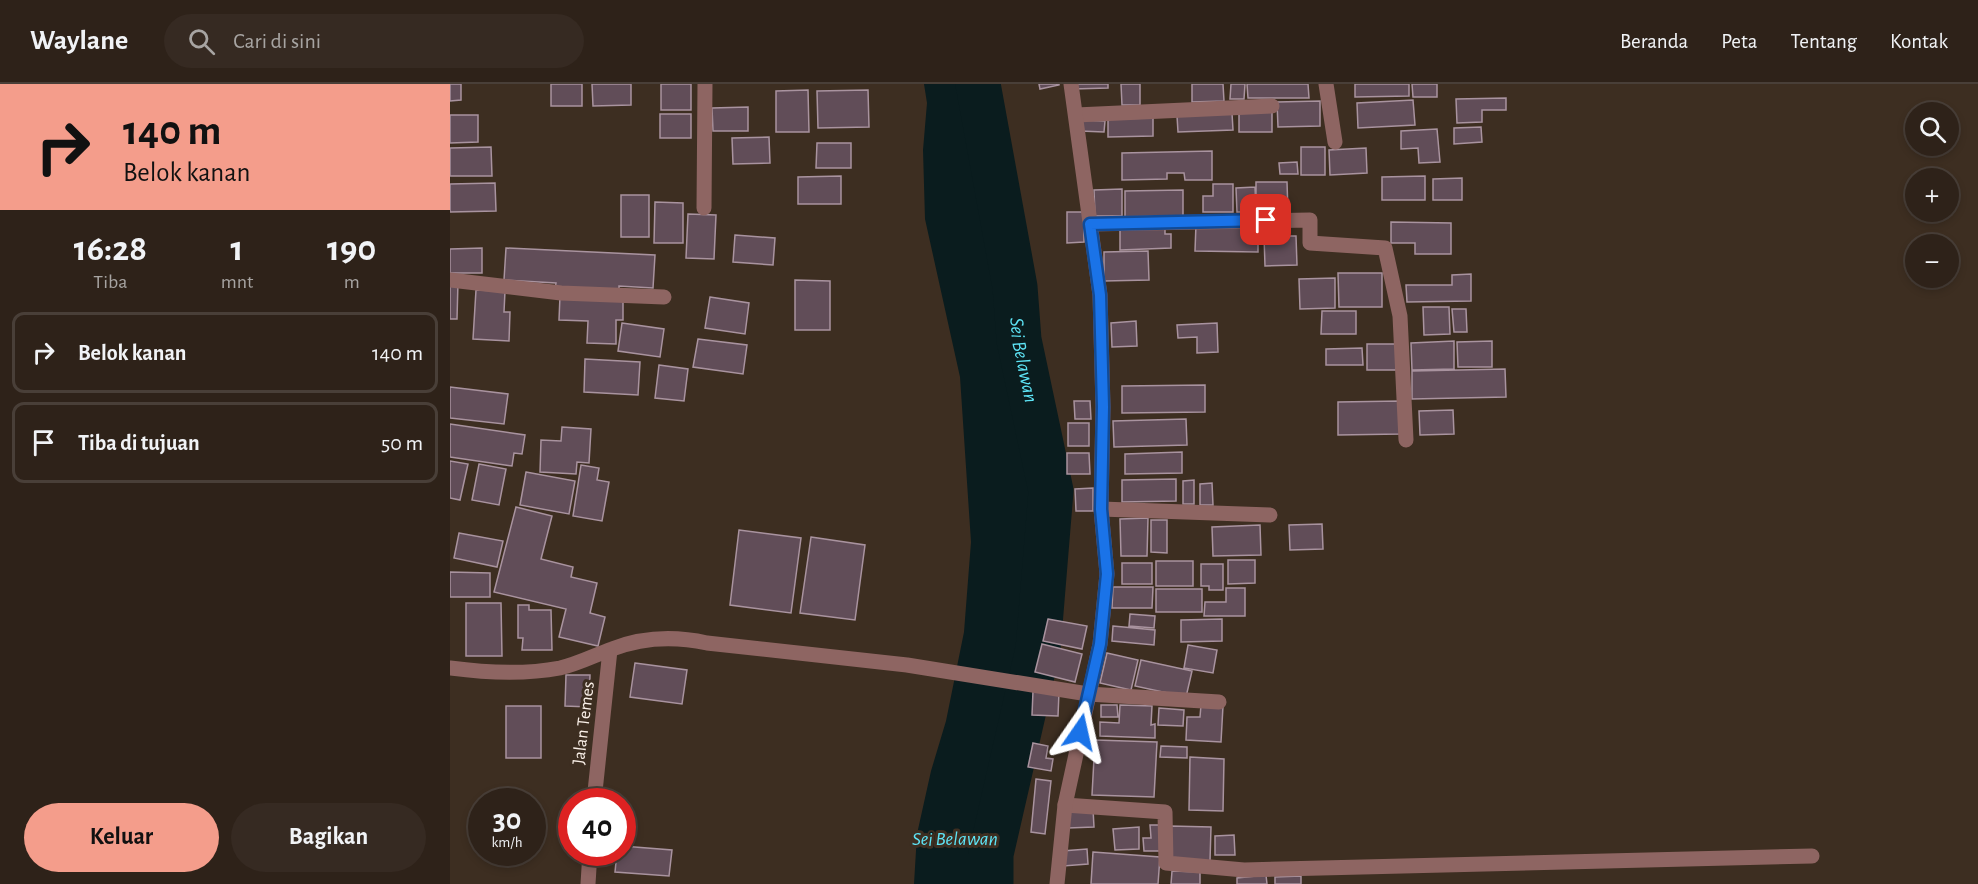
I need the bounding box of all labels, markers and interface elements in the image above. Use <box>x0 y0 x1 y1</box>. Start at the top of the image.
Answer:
search box <box>164 14 584 68</box>
icon: search <box>185 25 218 58</box>
text: Waylane <box>30 27 128 55</box>
text: Cari di sini <box>233 30 321 52</box>
text: Beranda <box>1620 31 1688 52</box>
text: Peta <box>1721 31 1757 52</box>
text: Tentang <box>1790 31 1857 52</box>
text: Kontak <box>1890 31 1948 52</box>
map controls <box>1905 102 1959 288</box>
button: search <box>1905 102 1959 156</box>
icon: right <box>24 108 102 186</box>
text: 140 m <box>123 110 221 152</box>
text: Belok kanan <box>123 159 250 186</box>
button: + <box>1905 168 1959 222</box>
pin <box>1240 194 1291 245</box>
icon: arrive <box>1249 203 1282 236</box>
text: 16:28 <box>74 231 147 267</box>
text: 1 <box>231 231 244 267</box>
text: 190 <box>327 231 376 267</box>
button: − <box>1905 234 1959 288</box>
text: Tiba <box>93 272 128 292</box>
text: mnt <box>221 272 253 292</box>
text: m <box>344 272 360 292</box>
water label: Sei Belawan <box>1006 317 1041 404</box>
icon: right <box>27 336 60 369</box>
text: Belok kanan <box>78 342 186 364</box>
text: 140 m <box>372 342 423 364</box>
icon: arrive <box>27 426 60 459</box>
text: Tiba di tujuan <box>78 432 200 454</box>
text: 50 m <box>381 432 423 454</box>
street label: Jalan Temes <box>570 681 598 766</box>
position arrow <box>1048 700 1112 764</box>
speed limit sign: 40 <box>558 788 636 866</box>
button: Keluar <box>24 803 219 872</box>
button: Bagikan <box>231 803 426 872</box>
text: 30 <box>493 805 521 835</box>
water label: Sei Belawan <box>912 829 998 849</box>
text: km/h <box>492 835 522 850</box>

